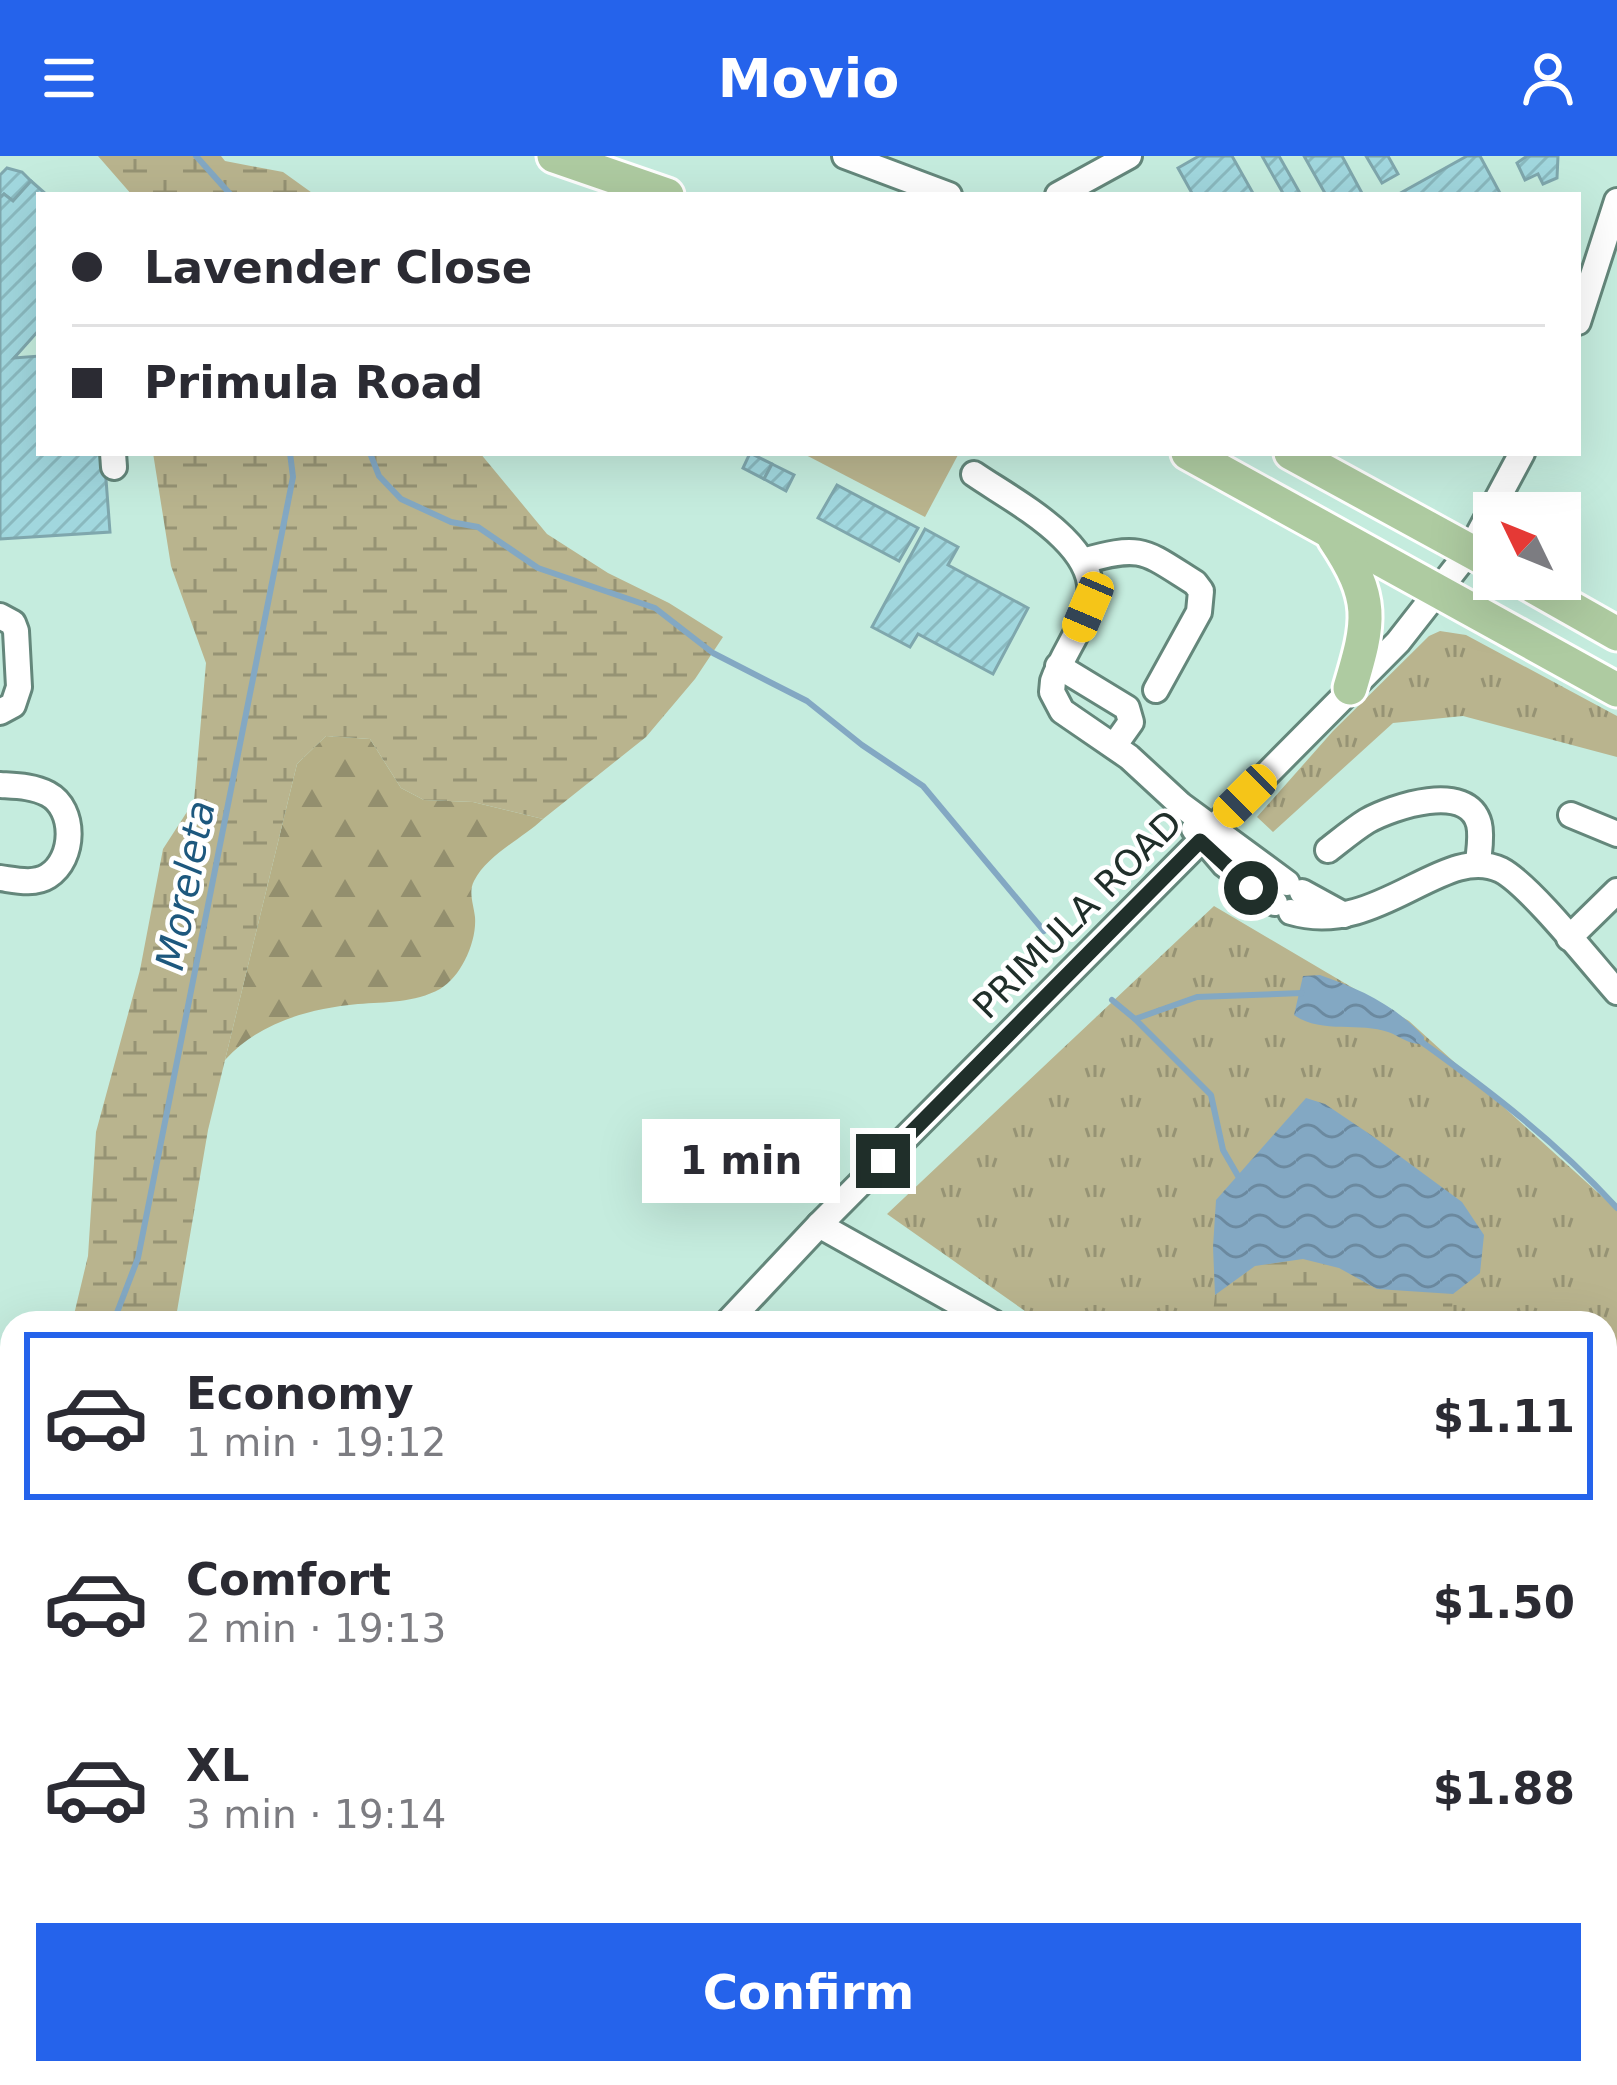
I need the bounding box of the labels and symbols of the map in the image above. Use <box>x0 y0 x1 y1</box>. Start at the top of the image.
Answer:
north arrow <box>1473 492 1581 600</box>
car <box>1057 567 1119 647</box>
car <box>1207 758 1283 834</box>
water label: Moreleta <box>147 797 224 974</box>
street label: PRIMULA ROAD <box>965 802 1190 1027</box>
route start <box>1224 861 1278 915</box>
callout: 1 min <box>643 1119 841 1203</box>
route end <box>856 1134 910 1188</box>

